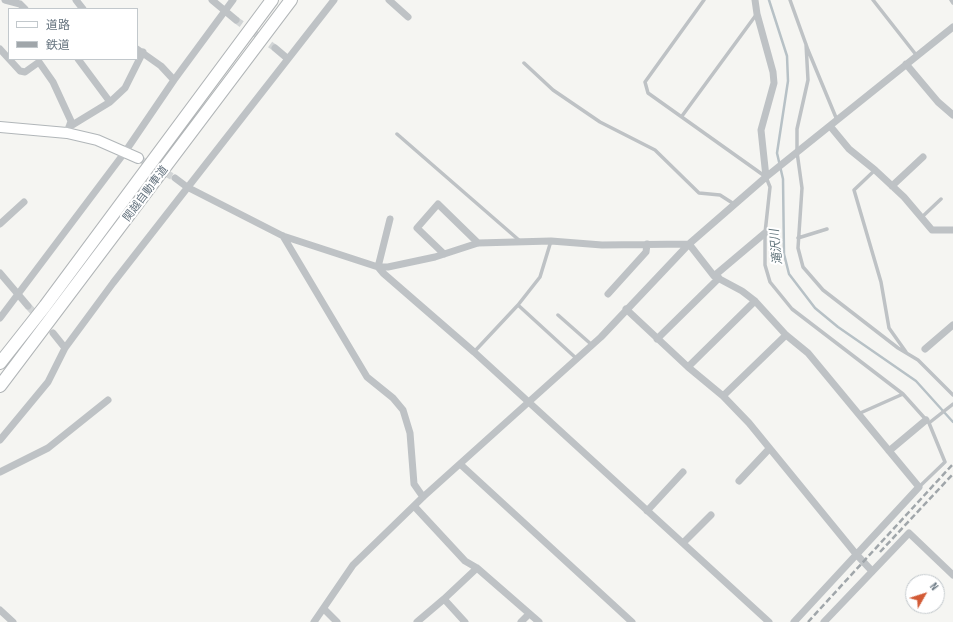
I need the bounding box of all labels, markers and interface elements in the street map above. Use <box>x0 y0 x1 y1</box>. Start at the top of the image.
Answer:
legend <box>8 8 138 60</box>
text: 道路 <box>46 18 70 33</box>
text: 鉄道 <box>46 38 70 53</box>
street label: 関越自動車道 <box>121 164 171 224</box>
water label: 滝沢川 <box>768 228 786 266</box>
north arrow <box>905 574 945 614</box>
text: N <box>927 580 941 593</box>

